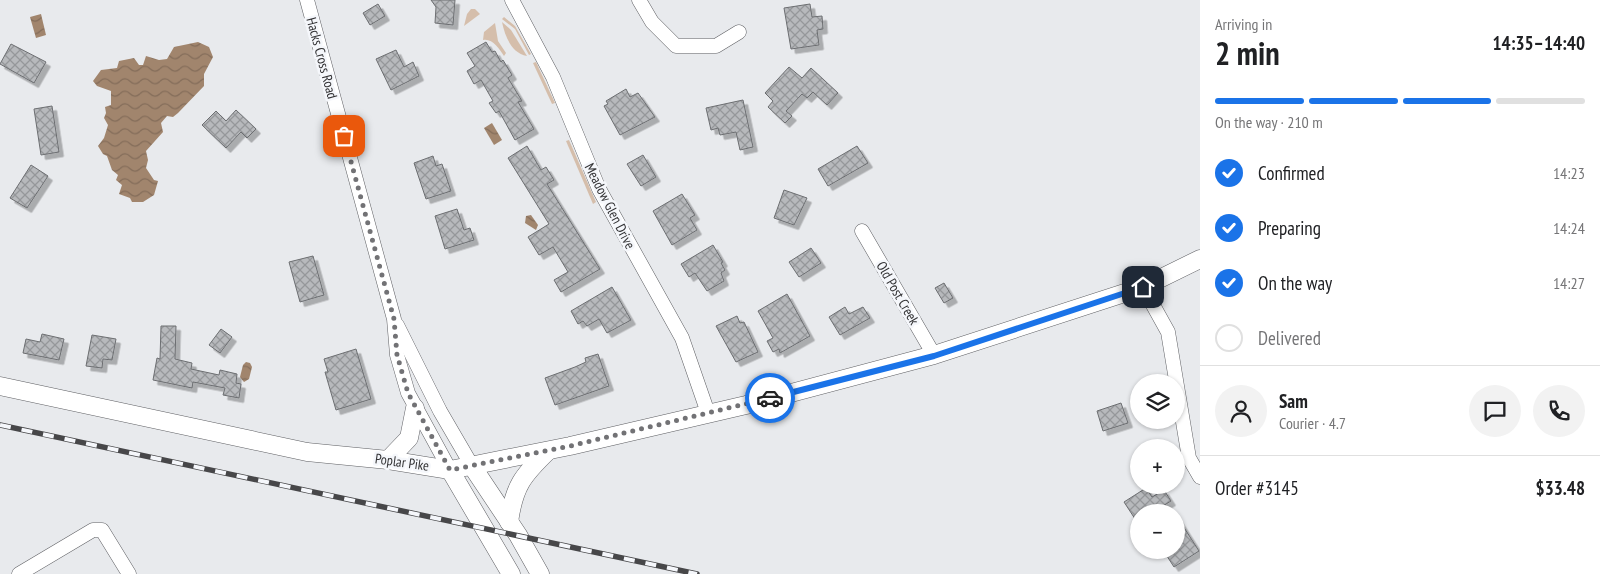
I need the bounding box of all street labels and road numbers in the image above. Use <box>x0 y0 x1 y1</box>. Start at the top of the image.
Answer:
street label: Hacks Cross Road <box>302 15 342 101</box>
street label: Meadow Glen Drive <box>581 160 639 252</box>
street label: Old Post Creek <box>873 258 924 328</box>
street label: Poplar Pike <box>374 449 430 475</box>

